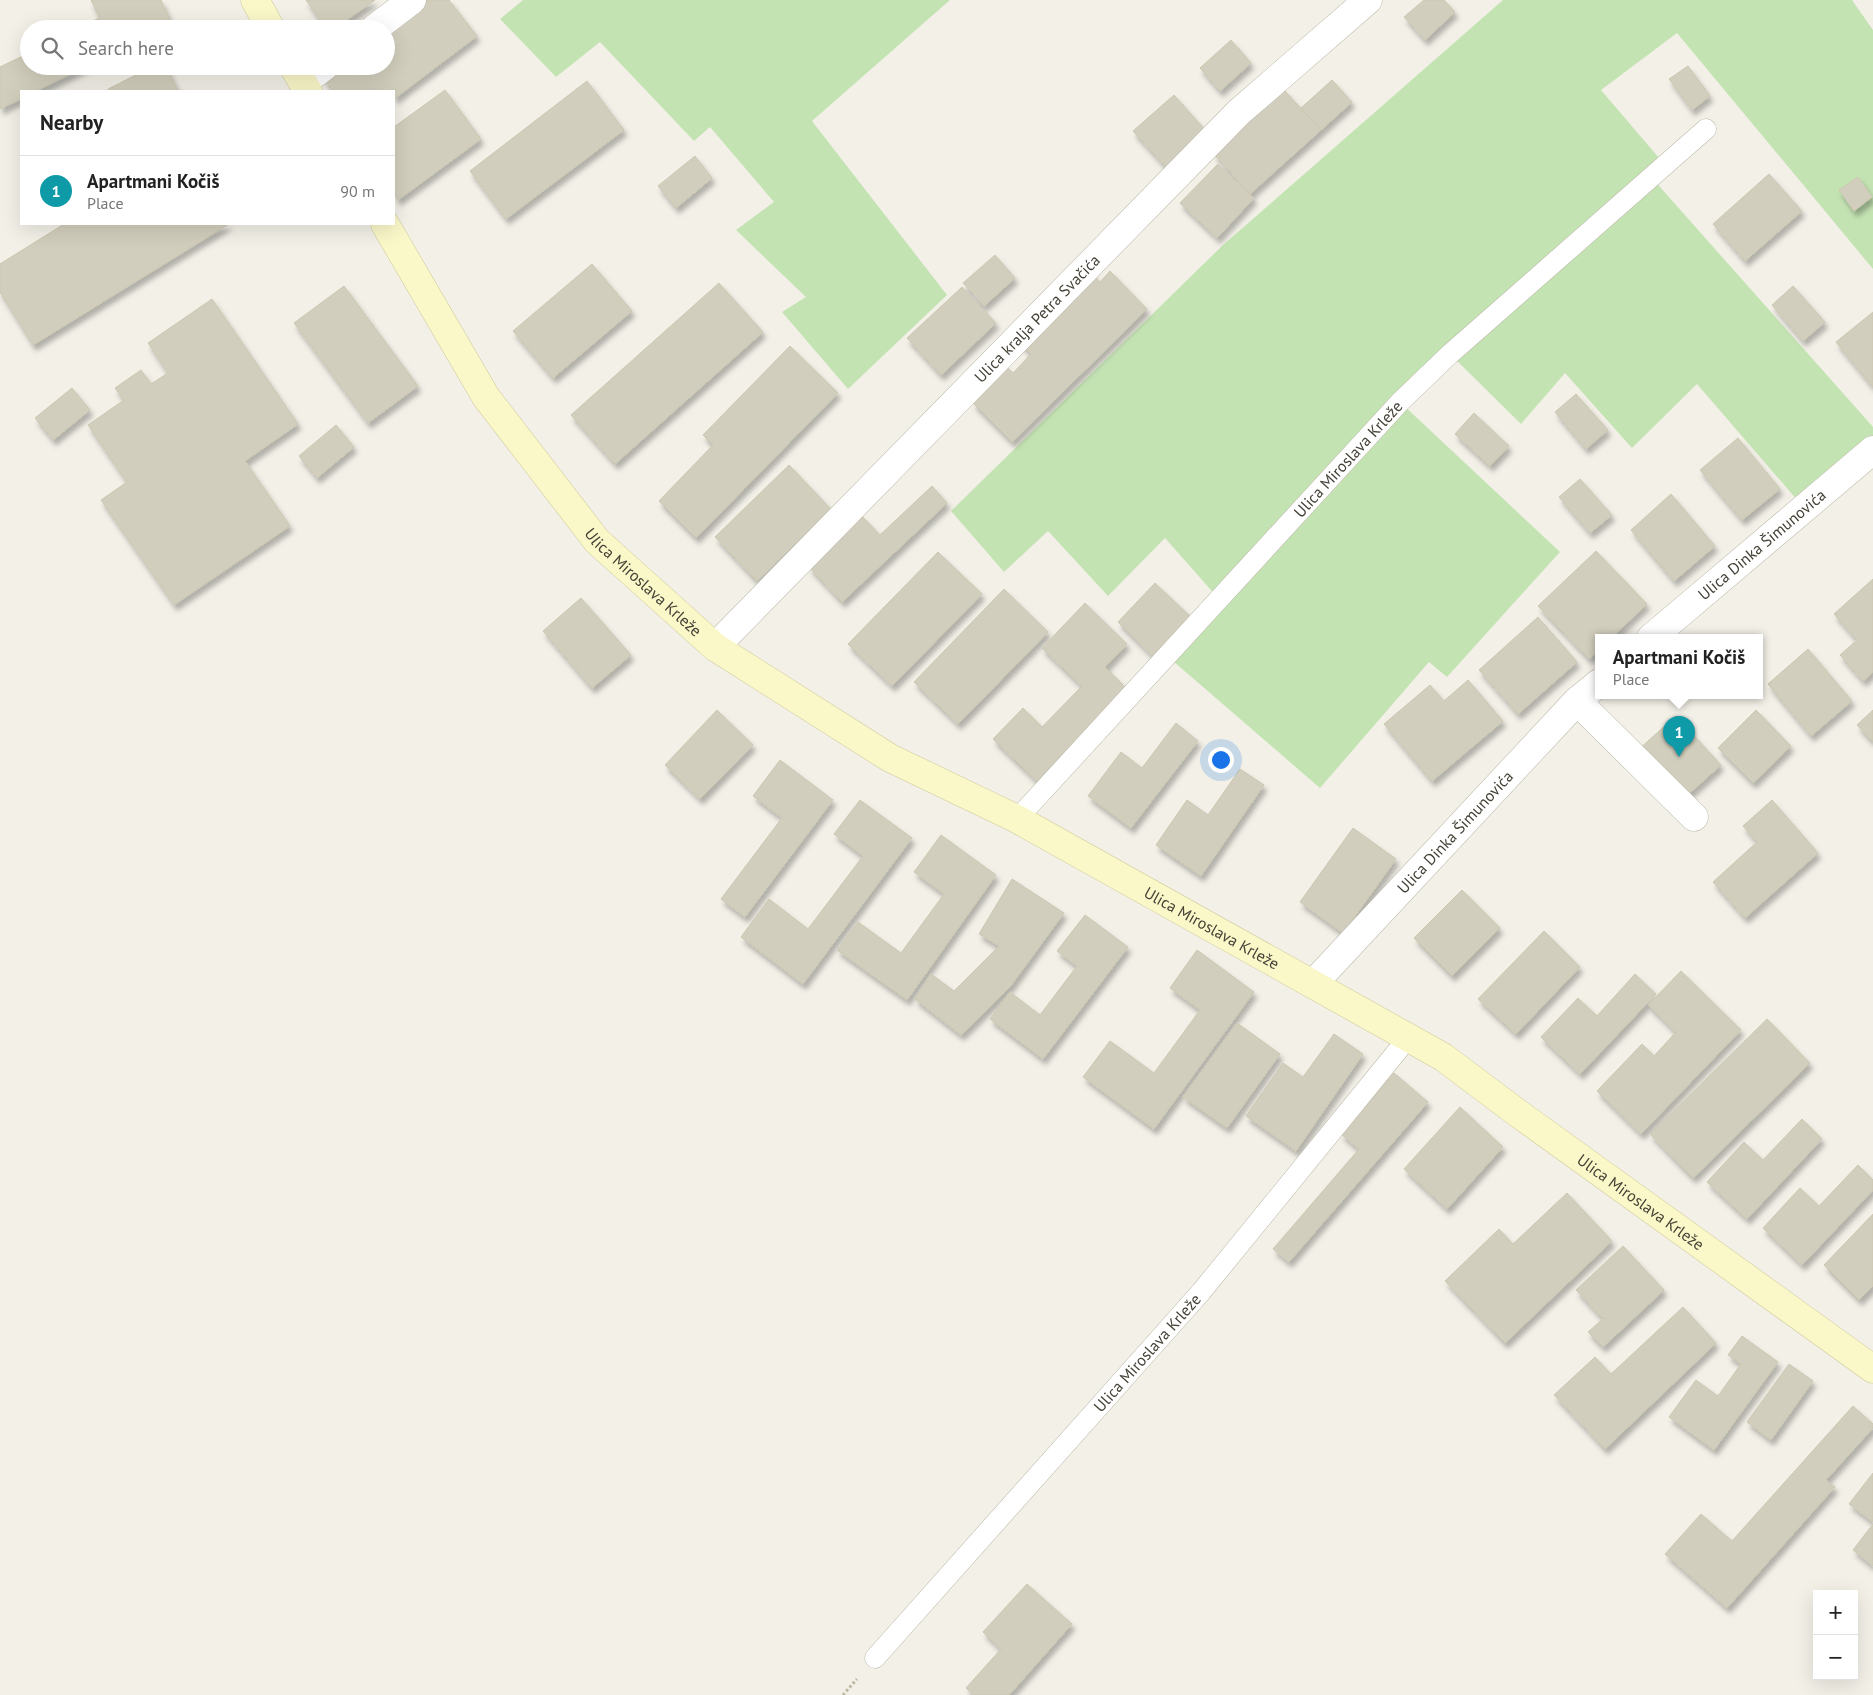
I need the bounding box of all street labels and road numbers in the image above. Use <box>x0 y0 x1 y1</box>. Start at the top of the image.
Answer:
street label: Ulica kralja Petra Svačića <box>970 250 1104 387</box>
street label: Ulica Miroslava Krleže <box>1289 396 1406 521</box>
street label: Ulica Dinka Šimunovića <box>1694 485 1830 604</box>
street label: Ulica Miroslava Krleže <box>581 524 706 640</box>
street label: Ulica Dinka Šimunovića <box>1393 766 1517 898</box>
street label: Ulica Miroslava Krleže <box>1141 882 1283 974</box>
street label: Ulica Miroslava Krleže <box>1573 1149 1708 1254</box>
street label: Ulica Miroslava Krleže <box>1089 1289 1205 1416</box>

